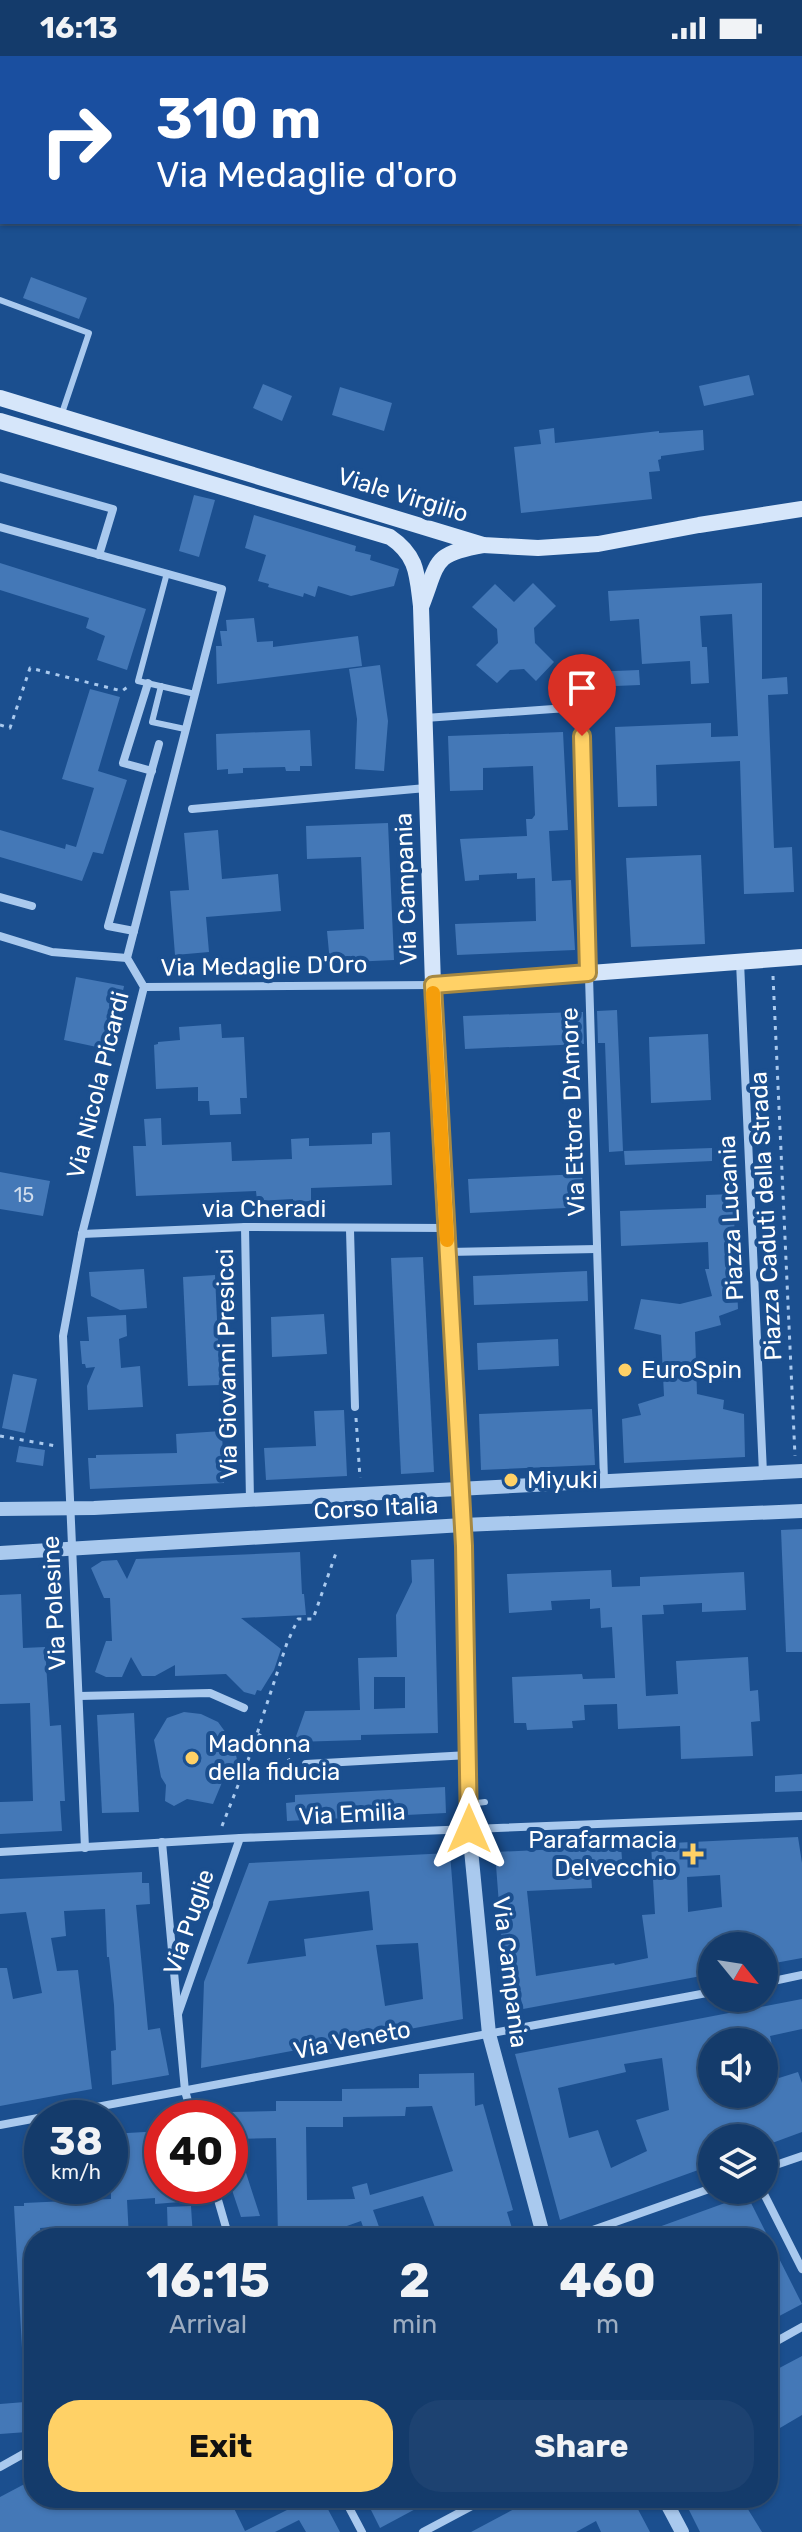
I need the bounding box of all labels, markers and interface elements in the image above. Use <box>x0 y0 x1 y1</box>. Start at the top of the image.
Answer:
text: 16:13 <box>40 10 118 46</box>
text: 310 m <box>156 86 321 152</box>
icon: right <box>24 88 128 192</box>
text: Via Medaglie d'oro <box>156 153 458 196</box>
street label: Viale Virgilio <box>334 462 472 528</box>
pin <box>548 654 616 736</box>
icon: arrive <box>560 666 604 710</box>
street label: Via Campania <box>389 812 423 966</box>
street label: Via Medaglie D'Oro <box>160 950 368 982</box>
street label: Via Nicola Picardi <box>61 989 135 1181</box>
street label: Via Ettore D'Amore <box>555 1007 591 1217</box>
street label: Piazza Caduti della Strada <box>744 1071 788 1361</box>
street label: Piazza Lucania <box>713 1135 749 1301</box>
house number: 15 <box>14 1183 34 1207</box>
street label: via Cheradi <box>202 1195 326 1223</box>
street label: Via Giovanni Presicci <box>211 1248 243 1480</box>
place label: EuroSpin <box>641 1356 742 1384</box>
marker: EuroSpin <box>616 1361 634 1379</box>
place label: Miyuki <box>527 1466 598 1494</box>
marker: Miyuki <box>502 1471 520 1489</box>
street label: Corso Italia <box>313 1491 439 1525</box>
street label: Via Polesine <box>36 1535 72 1671</box>
place label: Madonna della fiducia <box>208 1730 340 1786</box>
marker: Madonna della fiducia <box>183 1749 201 1767</box>
position arrow <box>427 1787 511 1871</box>
street label: Via Emilia <box>298 1797 406 1831</box>
place label: Parafarmacia Delvecchio <box>528 1826 677 1882</box>
marker: Parafarmacia Delvecchio <box>684 1845 702 1863</box>
street label: Via Puglie <box>158 1866 220 1978</box>
street label: Via Campania <box>487 1895 533 2049</box>
north arrow <box>698 1932 778 2012</box>
map controls <box>698 1932 778 2204</box>
street label: Via Veneto <box>291 2015 413 2065</box>
button: sound <box>698 2028 778 2108</box>
speed limit sign: 40 <box>144 2100 248 2204</box>
text: 38 <box>49 2118 103 2165</box>
button: layers <box>698 2124 778 2204</box>
text: km/h <box>51 2160 101 2184</box>
text: 16:15 <box>146 2252 270 2309</box>
text: 2 <box>399 2252 430 2309</box>
text: 460 <box>559 2252 656 2309</box>
text: Arrival <box>169 2309 247 2340</box>
text: min <box>392 2309 437 2340</box>
text: m <box>596 2309 619 2340</box>
button: Exit <box>48 2400 393 2492</box>
button: Share <box>409 2400 754 2492</box>

